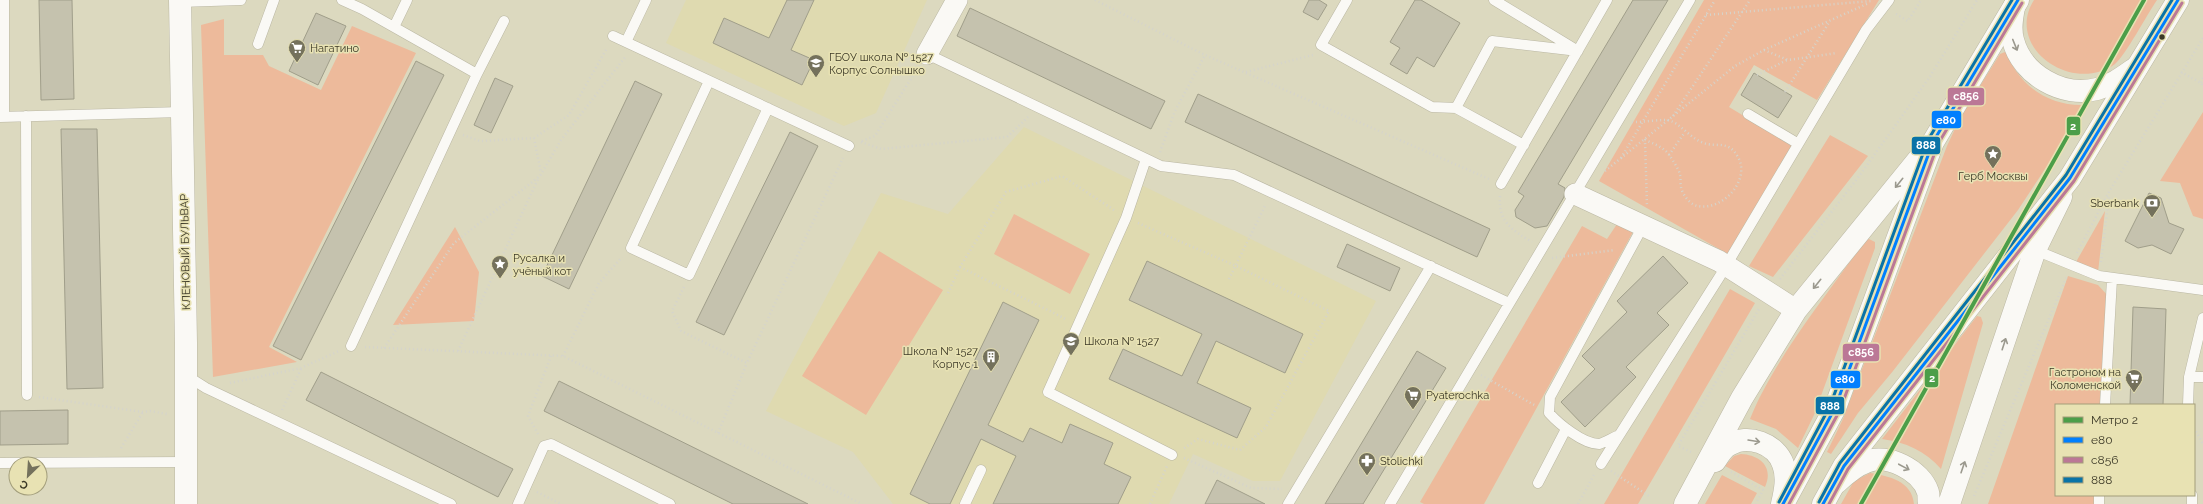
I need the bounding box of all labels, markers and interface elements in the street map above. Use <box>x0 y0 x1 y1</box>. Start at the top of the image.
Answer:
unlabelled marker <box>2157 32 2167 42</box>
supermarket icon: Нагатино <box>287 38 307 63</box>
one-way arrow <box>2012 39 2020 51</box>
place label: Нагатино <box>310 42 360 55</box>
place label: ГБОУ школа № 1527 Корпус Солнышко <box>829 51 933 77</box>
school or university icon: ГБОУ школа № 1527 Корпус Солнышко <box>806 53 826 78</box>
line badge: с856 <box>1947 87 1985 106</box>
text: с856 <box>1953 90 1979 103</box>
line badge: е80 <box>1931 110 1962 129</box>
text: е80 <box>1936 114 1956 127</box>
line badge: 2 <box>2066 116 2081 136</box>
text: 2 <box>2070 120 2076 133</box>
line badge: 888 <box>1911 136 1941 155</box>
text: 888 <box>1916 139 1936 152</box>
place icon: Герб Москвы <box>1983 144 2003 169</box>
place label: Герб Москвы <box>1958 170 2028 183</box>
one-way arrow <box>1895 178 1904 188</box>
bank icon: Sberbank <box>2142 193 2162 218</box>
street label: КЛЕНОВЫЙ БУЛЬВАР <box>178 194 193 310</box>
place label: Sberbank <box>2090 197 2139 210</box>
place label: Русалка и учёный кот <box>513 252 572 278</box>
place icon: Русалка и учёный кот <box>490 254 510 279</box>
one-way arrow <box>1813 279 1822 289</box>
school or university icon: Школа № 1527 <box>1061 331 1081 356</box>
place label: Школа № 1527 <box>1084 335 1159 348</box>
one-way arrow <box>2001 338 2008 351</box>
line badge: с856 <box>1842 343 1880 362</box>
place label: Школа № 1527 Корпус 1 <box>903 345 978 371</box>
text: с856 <box>1848 346 1874 359</box>
building icon: Школа № 1527 Корпус 1 <box>981 347 1001 372</box>
place label: Гастроном на Коломенской <box>2049 366 2121 392</box>
line badge: 2 <box>1924 368 1939 388</box>
supermarket icon: Гастроном на Коломенской <box>2124 368 2144 393</box>
line badge: е80 <box>1830 370 1861 389</box>
text: 2 <box>1929 372 1935 385</box>
text: е80 <box>1835 373 1855 386</box>
supermarket icon: Pyaterochka <box>1403 385 1423 410</box>
place label: Pyaterochka <box>1426 389 1489 402</box>
line badge: 888 <box>1815 396 1845 415</box>
text: 888 <box>1820 400 1840 413</box>
legend <box>2055 404 2195 496</box>
text: Метро 2 <box>2091 413 2138 427</box>
text: е80 <box>2091 433 2113 447</box>
one-way arrow <box>1747 437 1760 445</box>
pharmacy icon: Stolichki <box>1357 451 1377 476</box>
text: с856 <box>2091 453 2118 467</box>
place label: Stolichki <box>1380 455 1423 468</box>
north arrow <box>8 456 48 496</box>
one-way arrow <box>1959 462 1967 474</box>
one-way arrow <box>1898 464 1910 472</box>
text: 888 <box>2091 473 2112 487</box>
text: С <box>17 477 30 492</box>

